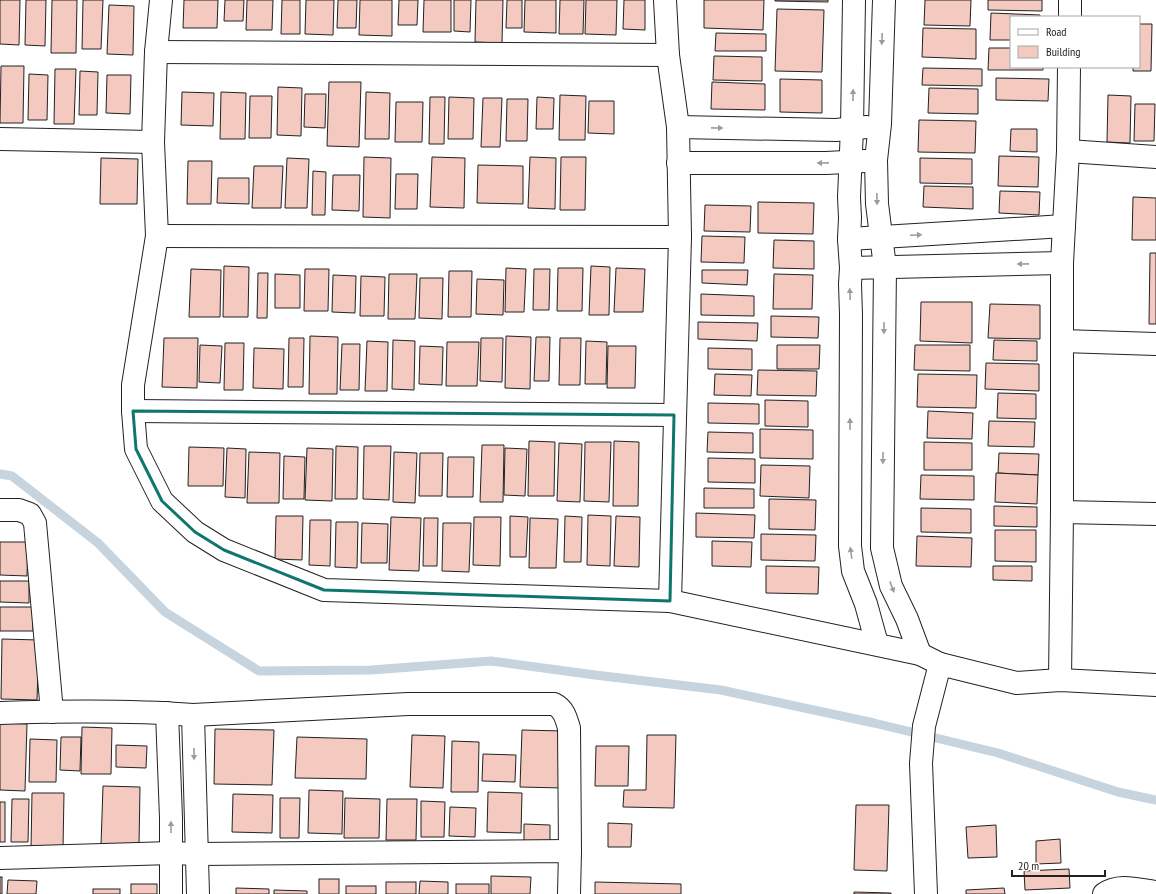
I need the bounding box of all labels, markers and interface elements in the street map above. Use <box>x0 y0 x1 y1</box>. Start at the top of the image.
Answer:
legend <box>1010 16 1140 68</box>
text: Road <box>1046 24 1066 39</box>
one-way arrow <box>879 33 886 45</box>
text: Building <box>1046 44 1081 59</box>
one-way arrow <box>850 88 856 101</box>
one-way arrow <box>711 125 724 131</box>
one-way arrow <box>816 160 829 166</box>
one-way arrow <box>874 193 880 206</box>
one-way arrow <box>910 232 922 239</box>
one-way arrow <box>1016 261 1029 267</box>
one-way arrow <box>847 287 853 300</box>
one-way arrow <box>881 322 887 335</box>
one-way arrow <box>847 417 853 430</box>
one-way arrow <box>880 452 886 465</box>
one-way arrow <box>848 547 854 560</box>
one-way arrow <box>889 581 895 593</box>
one-way arrow <box>191 748 197 761</box>
one-way arrow <box>168 820 174 833</box>
scale bar <box>1012 852 1105 878</box>
text: 20 m <box>1018 858 1039 873</box>

